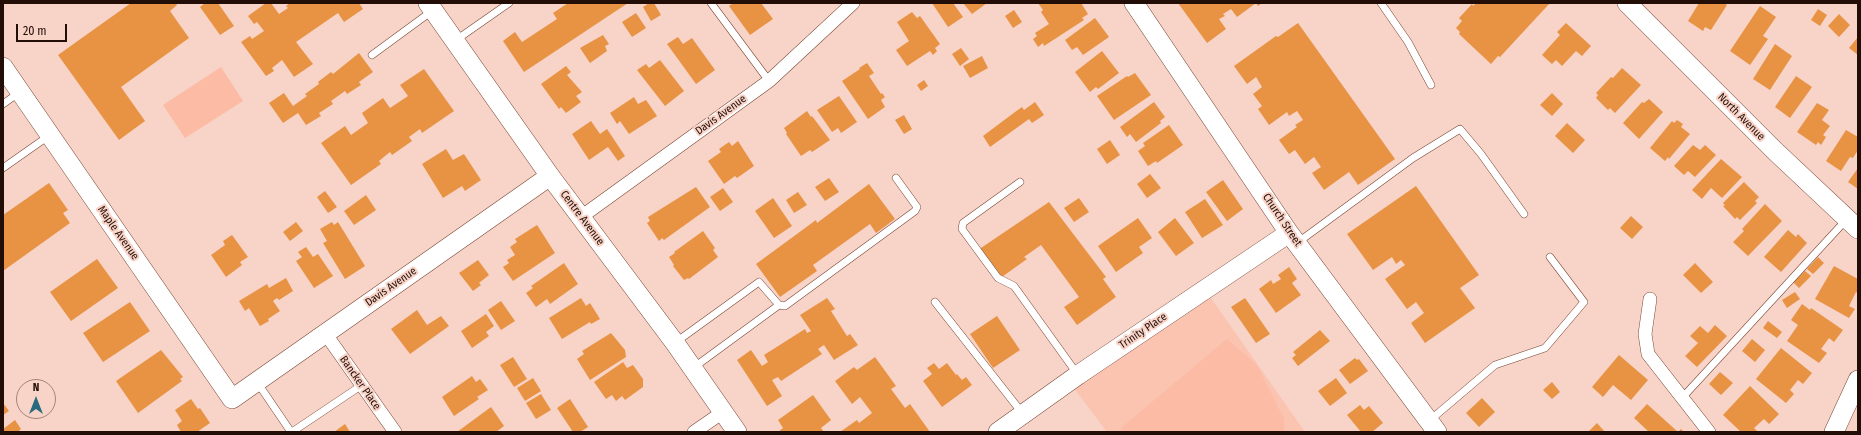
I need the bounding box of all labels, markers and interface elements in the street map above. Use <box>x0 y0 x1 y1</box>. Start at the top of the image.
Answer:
scale bar <box>18 16 69 42</box>
text: 20 m <box>23 24 47 38</box>
street label: North Avenue <box>1715 91 1767 143</box>
street label: Davis Avenue <box>693 92 749 138</box>
street label: Centre Avenue <box>557 188 607 248</box>
street label: Church Street <box>1260 191 1304 249</box>
street label: Maple Avenue <box>95 203 141 263</box>
street label: Davis Avenue <box>363 265 419 309</box>
street label: Trinity Place <box>1117 310 1169 352</box>
street label: Bancker Place <box>337 354 383 412</box>
north arrow <box>16 379 56 419</box>
text: N <box>33 381 39 394</box>

